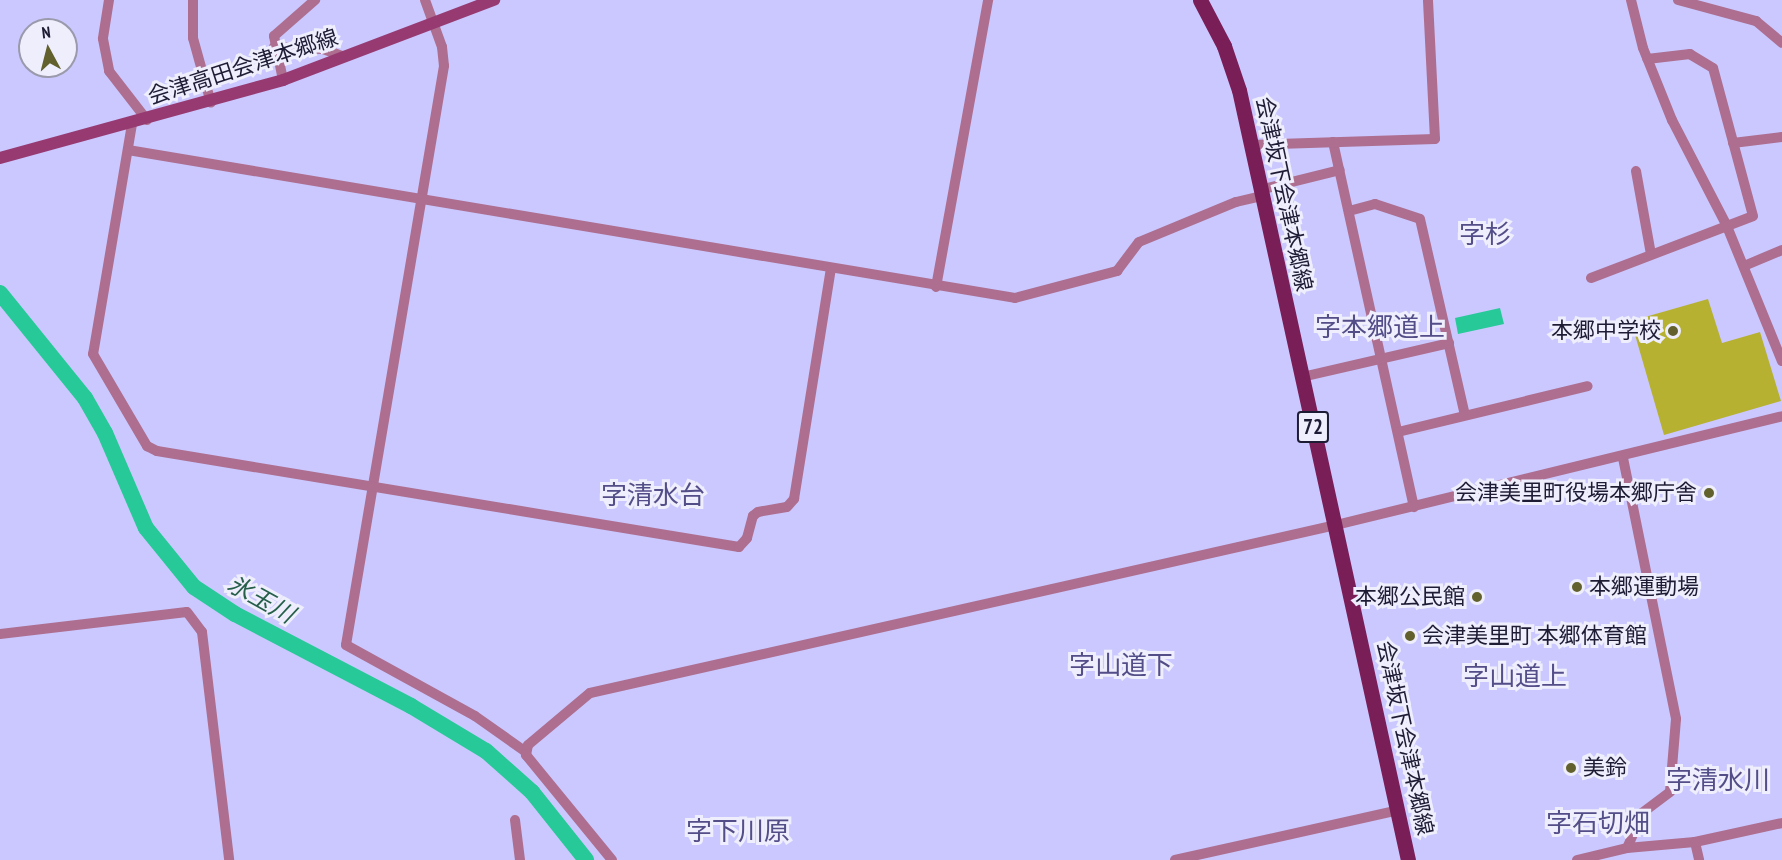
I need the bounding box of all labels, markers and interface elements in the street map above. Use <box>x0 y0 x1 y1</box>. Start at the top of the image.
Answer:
north arrow <box>18 18 78 78</box>
text: N <box>41 22 52 43</box>
street label: 会津高田会津本郷線 <box>145 24 341 110</box>
street label: 会津坂下会津本郷線 <box>1251 94 1317 294</box>
district label: 字杉 <box>1459 218 1511 250</box>
district label: 字本郷道上 <box>1315 311 1445 343</box>
place label: 本郷中学校 <box>1551 318 1661 344</box>
marker: 本郷中学校 <box>1666 324 1680 338</box>
road number: 72 <box>1296 409 1330 445</box>
district label: 字清水台 <box>601 479 705 511</box>
place label: 会津美里町役場本郷庁舎 <box>1455 480 1697 506</box>
marker: 会津美里町役場本郷庁舎 <box>1702 486 1716 500</box>
water label: 氷玉川 <box>223 569 299 629</box>
place label: 本郷運動場 <box>1589 574 1699 600</box>
marker: 本郷運動場 <box>1570 580 1584 594</box>
place label: 本郷公民館 <box>1355 584 1465 610</box>
marker: 本郷公民館 <box>1470 590 1484 604</box>
place label: 会津美里町 本郷体育館 <box>1422 623 1647 649</box>
marker: 会津美里町 本郷体育館 <box>1403 629 1417 643</box>
street label: 会津坂下会津本郷線 <box>1372 638 1438 838</box>
district label: 字山道下 <box>1069 649 1173 681</box>
district label: 字山道上 <box>1463 660 1567 692</box>
place label: 美鈴 <box>1583 755 1627 781</box>
marker: 美鈴 <box>1564 761 1578 775</box>
district label: 字清水川 <box>1666 764 1770 796</box>
district label: 字石切畑 <box>1546 807 1650 839</box>
district label: 字下川原 <box>686 815 790 847</box>

